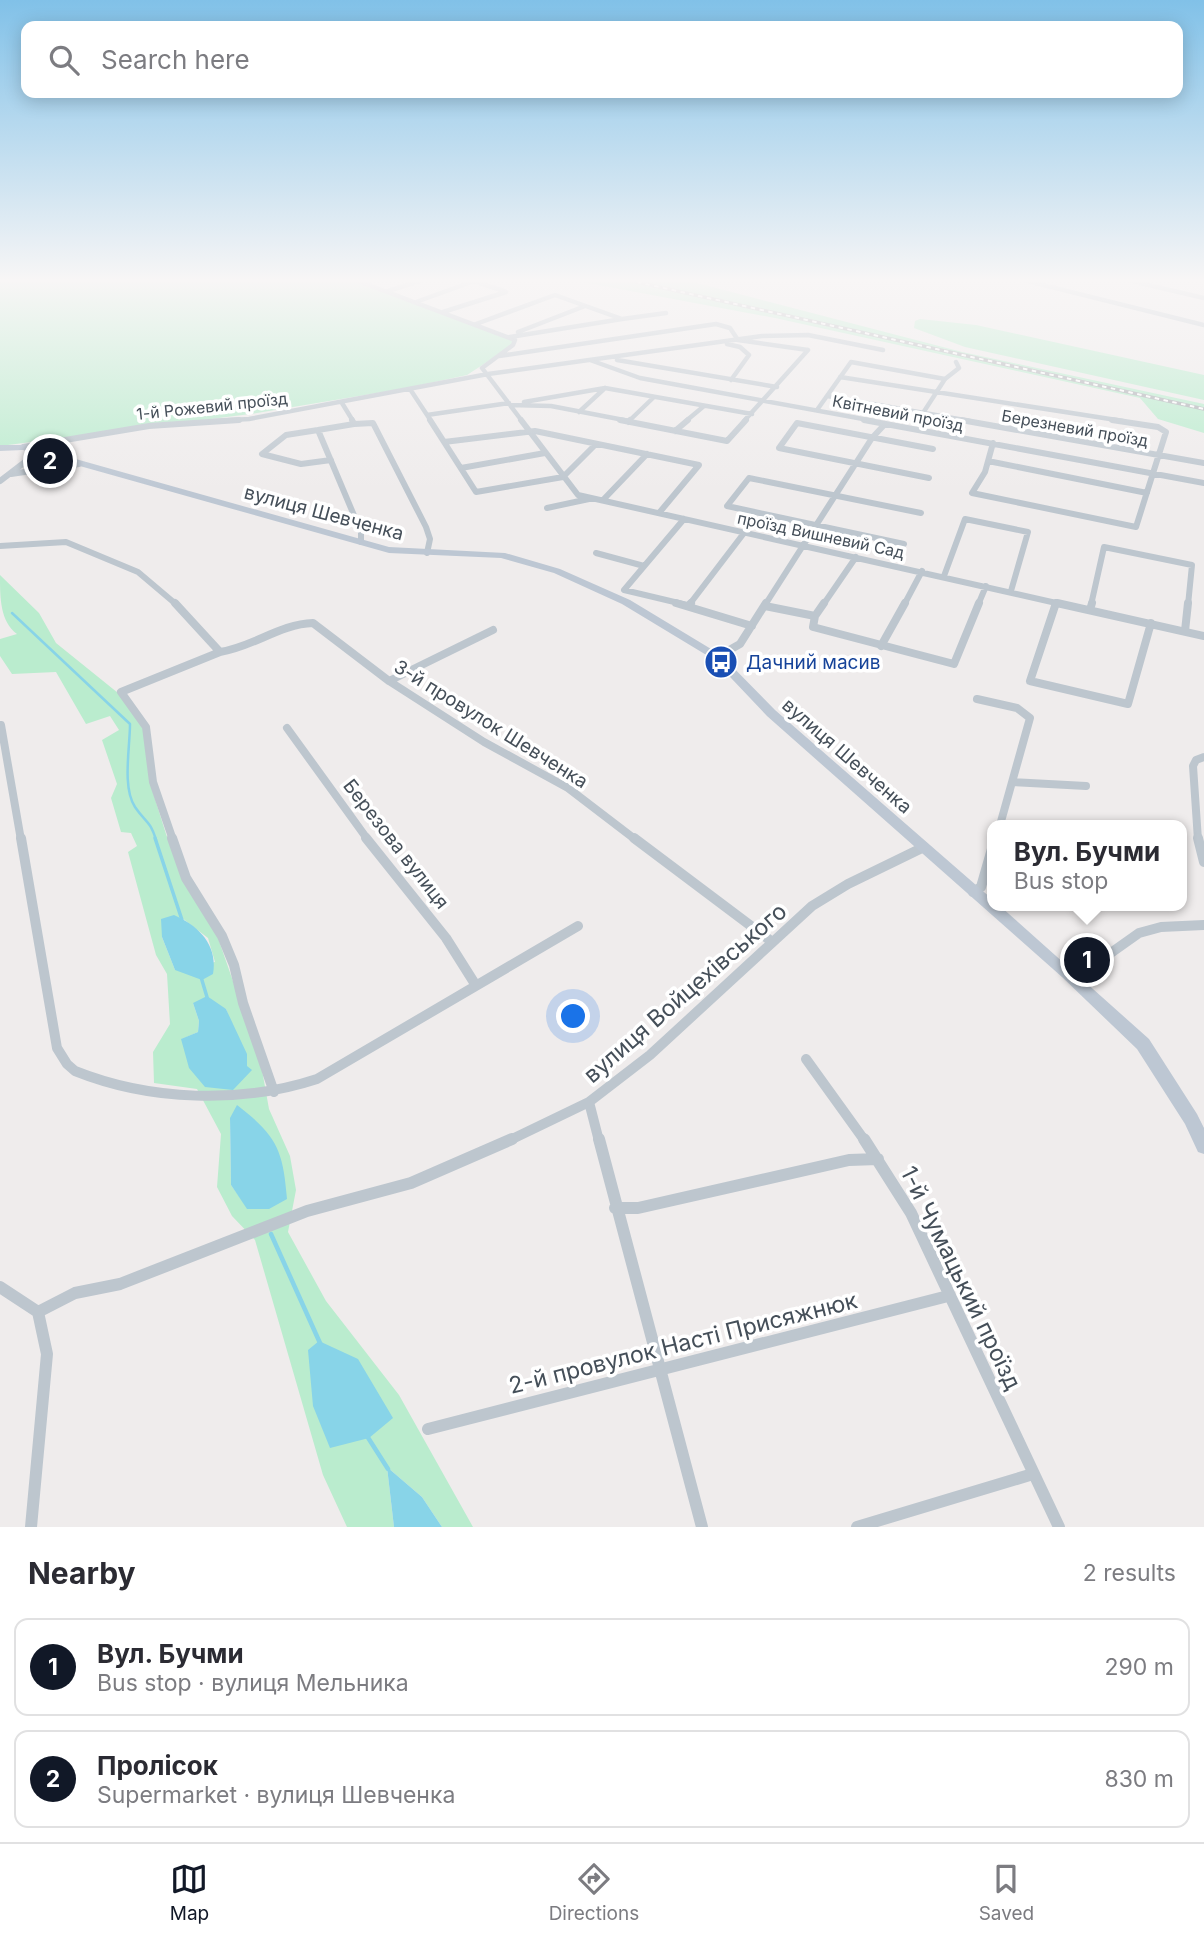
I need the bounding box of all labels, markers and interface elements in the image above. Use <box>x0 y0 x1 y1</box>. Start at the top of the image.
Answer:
search box <box>21 21 1183 98</box>
icon: search <box>45 41 83 79</box>
text: Search here <box>101 44 250 75</box>
street label: 1-й Рожевий проїзд <box>135 388 289 424</box>
street label: Квітневий проїзд <box>831 390 965 436</box>
street label: Березневий проїзд <box>1000 405 1150 451</box>
pin: 2 <box>27 435 73 487</box>
street label: вулиця Шевченка <box>242 481 406 545</box>
street label: проїзд Вишневий Сад <box>736 508 906 562</box>
bus stop icon: Дачний масив <box>702 643 740 681</box>
place label: Дачний масив <box>746 651 880 674</box>
street label: 3-й провулок Шевченка <box>390 655 592 793</box>
street label: вулиця Шевченка <box>777 693 917 819</box>
street label: Березова вулиця <box>338 775 454 913</box>
popup <box>987 820 1187 911</box>
text: Вул. Бучми <box>1014 836 1160 867</box>
text: Bus stop <box>1014 867 1108 895</box>
street label: вулиця Войцехівського <box>578 897 792 1089</box>
pin: 1 <box>1064 934 1110 986</box>
your location <box>556 999 590 1033</box>
street label: 1-й Чумацький проїзд <box>895 1162 1027 1394</box>
street label: 2-й провулок Насті Присяжнюк <box>506 1286 861 1400</box>
text: Nearby <box>28 1555 136 1591</box>
text: 2 results <box>1083 1559 1176 1587</box>
text: Вул. Бучми <box>97 1638 244 1669</box>
text: 1 <box>48 1653 58 1681</box>
text: 290 m <box>1105 1653 1174 1681</box>
text: Bus stop · вулиця Мельника <box>97 1669 409 1697</box>
text: Пролісок <box>97 1750 218 1781</box>
text: 2 <box>46 1765 60 1793</box>
text: 830 m <box>1104 1765 1174 1793</box>
text: Supermarket · вулиця Шевченка <box>97 1781 455 1809</box>
tab: Map <box>170 1860 209 1925</box>
tab: Directions <box>549 1860 639 1925</box>
tab: Saved <box>979 1860 1034 1925</box>

